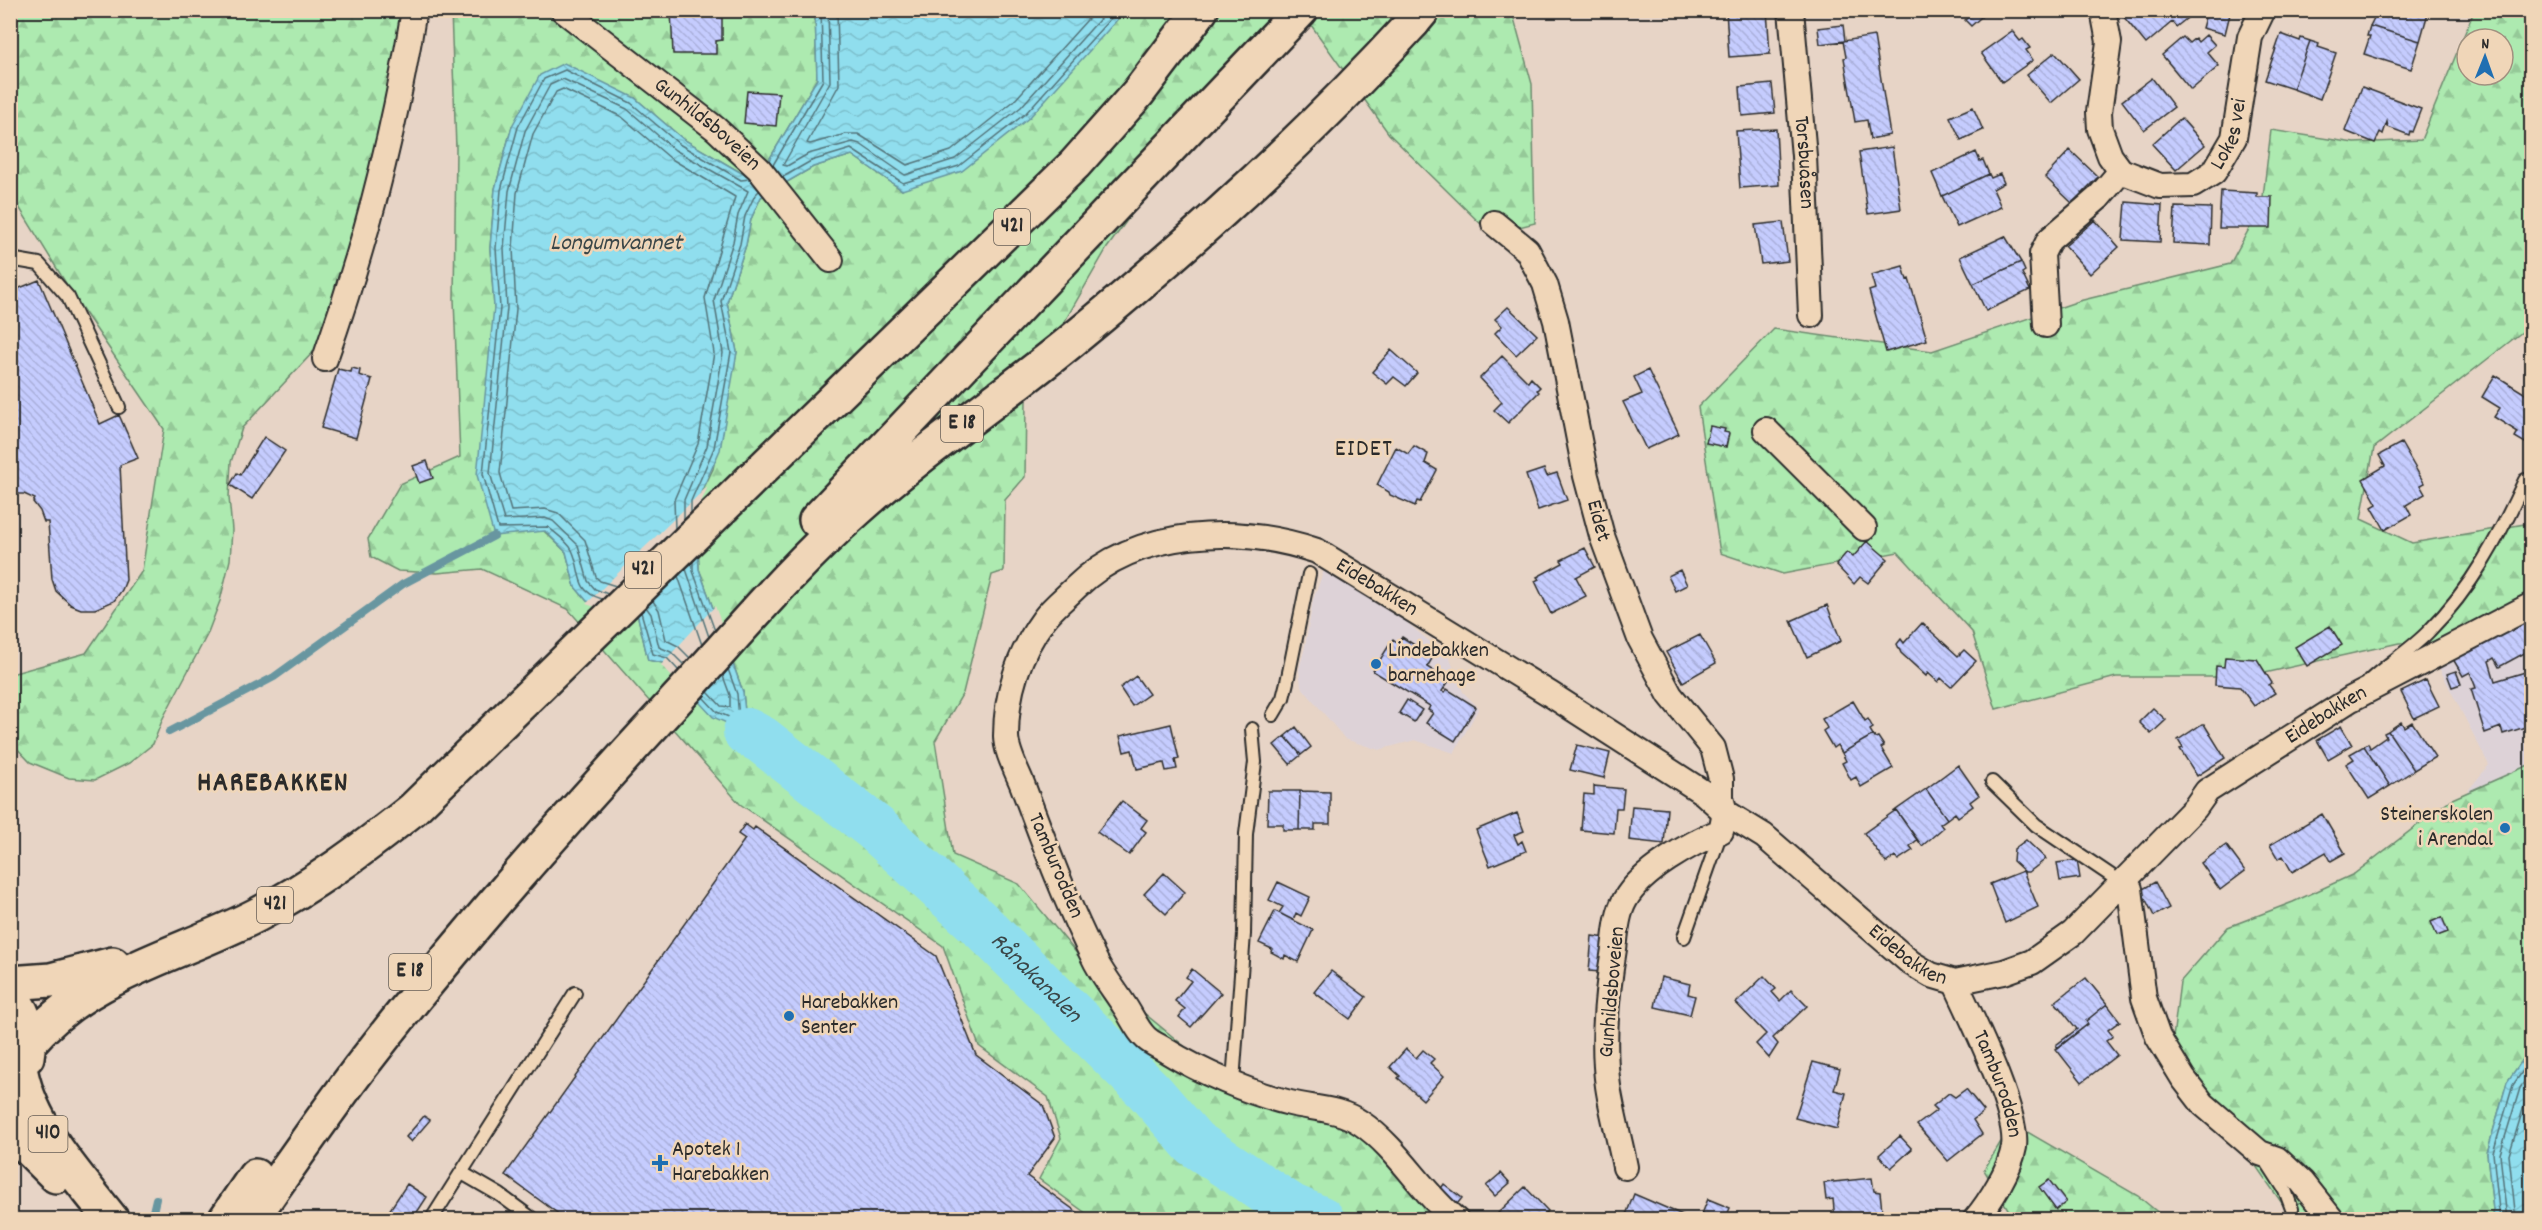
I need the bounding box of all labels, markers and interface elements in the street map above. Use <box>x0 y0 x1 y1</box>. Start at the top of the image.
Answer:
north arrow <box>2455 27 2515 87</box>
text: N <box>2481 33 2489 56</box>
street label: Gunhildsboveien <box>647 70 768 179</box>
street label: Lokes vei <box>2203 96 2256 176</box>
street label: Torsbuåsen <box>1785 115 1822 210</box>
road number: 421 <box>994 209 1030 245</box>
water label: Longumvannet <box>550 227 684 261</box>
road number: E 18 <box>941 406 983 442</box>
district label: EIDET <box>1335 433 1393 467</box>
street label: Eidet <box>1578 496 1618 546</box>
street label: Eidebakken <box>1329 550 1424 625</box>
road number: 421 <box>625 552 661 588</box>
place label: Lindebakken barnehage <box>1388 636 1489 692</box>
marker: Lindebakken barnehage <box>1369 657 1383 671</box>
street label: Eidebakken <box>2279 678 2373 753</box>
district label: HAREBAKKEN <box>197 765 349 805</box>
place label: Steinerskolen i Arendal <box>2380 800 2493 856</box>
street label: Tamburodden <box>1019 809 1091 923</box>
marker: Steinerskolen i Arendal <box>2498 821 2512 835</box>
road number: 421 <box>257 887 293 923</box>
street label: Eidebakken <box>1861 917 1950 994</box>
water label: Rånakanalen <box>982 925 1089 1032</box>
street label: Gunhildsboveien <box>1592 925 1634 1059</box>
road number: E 18 <box>389 954 431 990</box>
place label: Harebakken Senter <box>801 988 898 1044</box>
marker: Harebakken Senter <box>782 1009 796 1023</box>
street label: Tamburodden <box>1964 1025 2030 1139</box>
road number: 410 <box>28 1116 68 1152</box>
place label: Apotek 1 Harebakken <box>672 1135 769 1191</box>
marker: Apotek 1 Harebakken <box>653 1156 667 1170</box>

